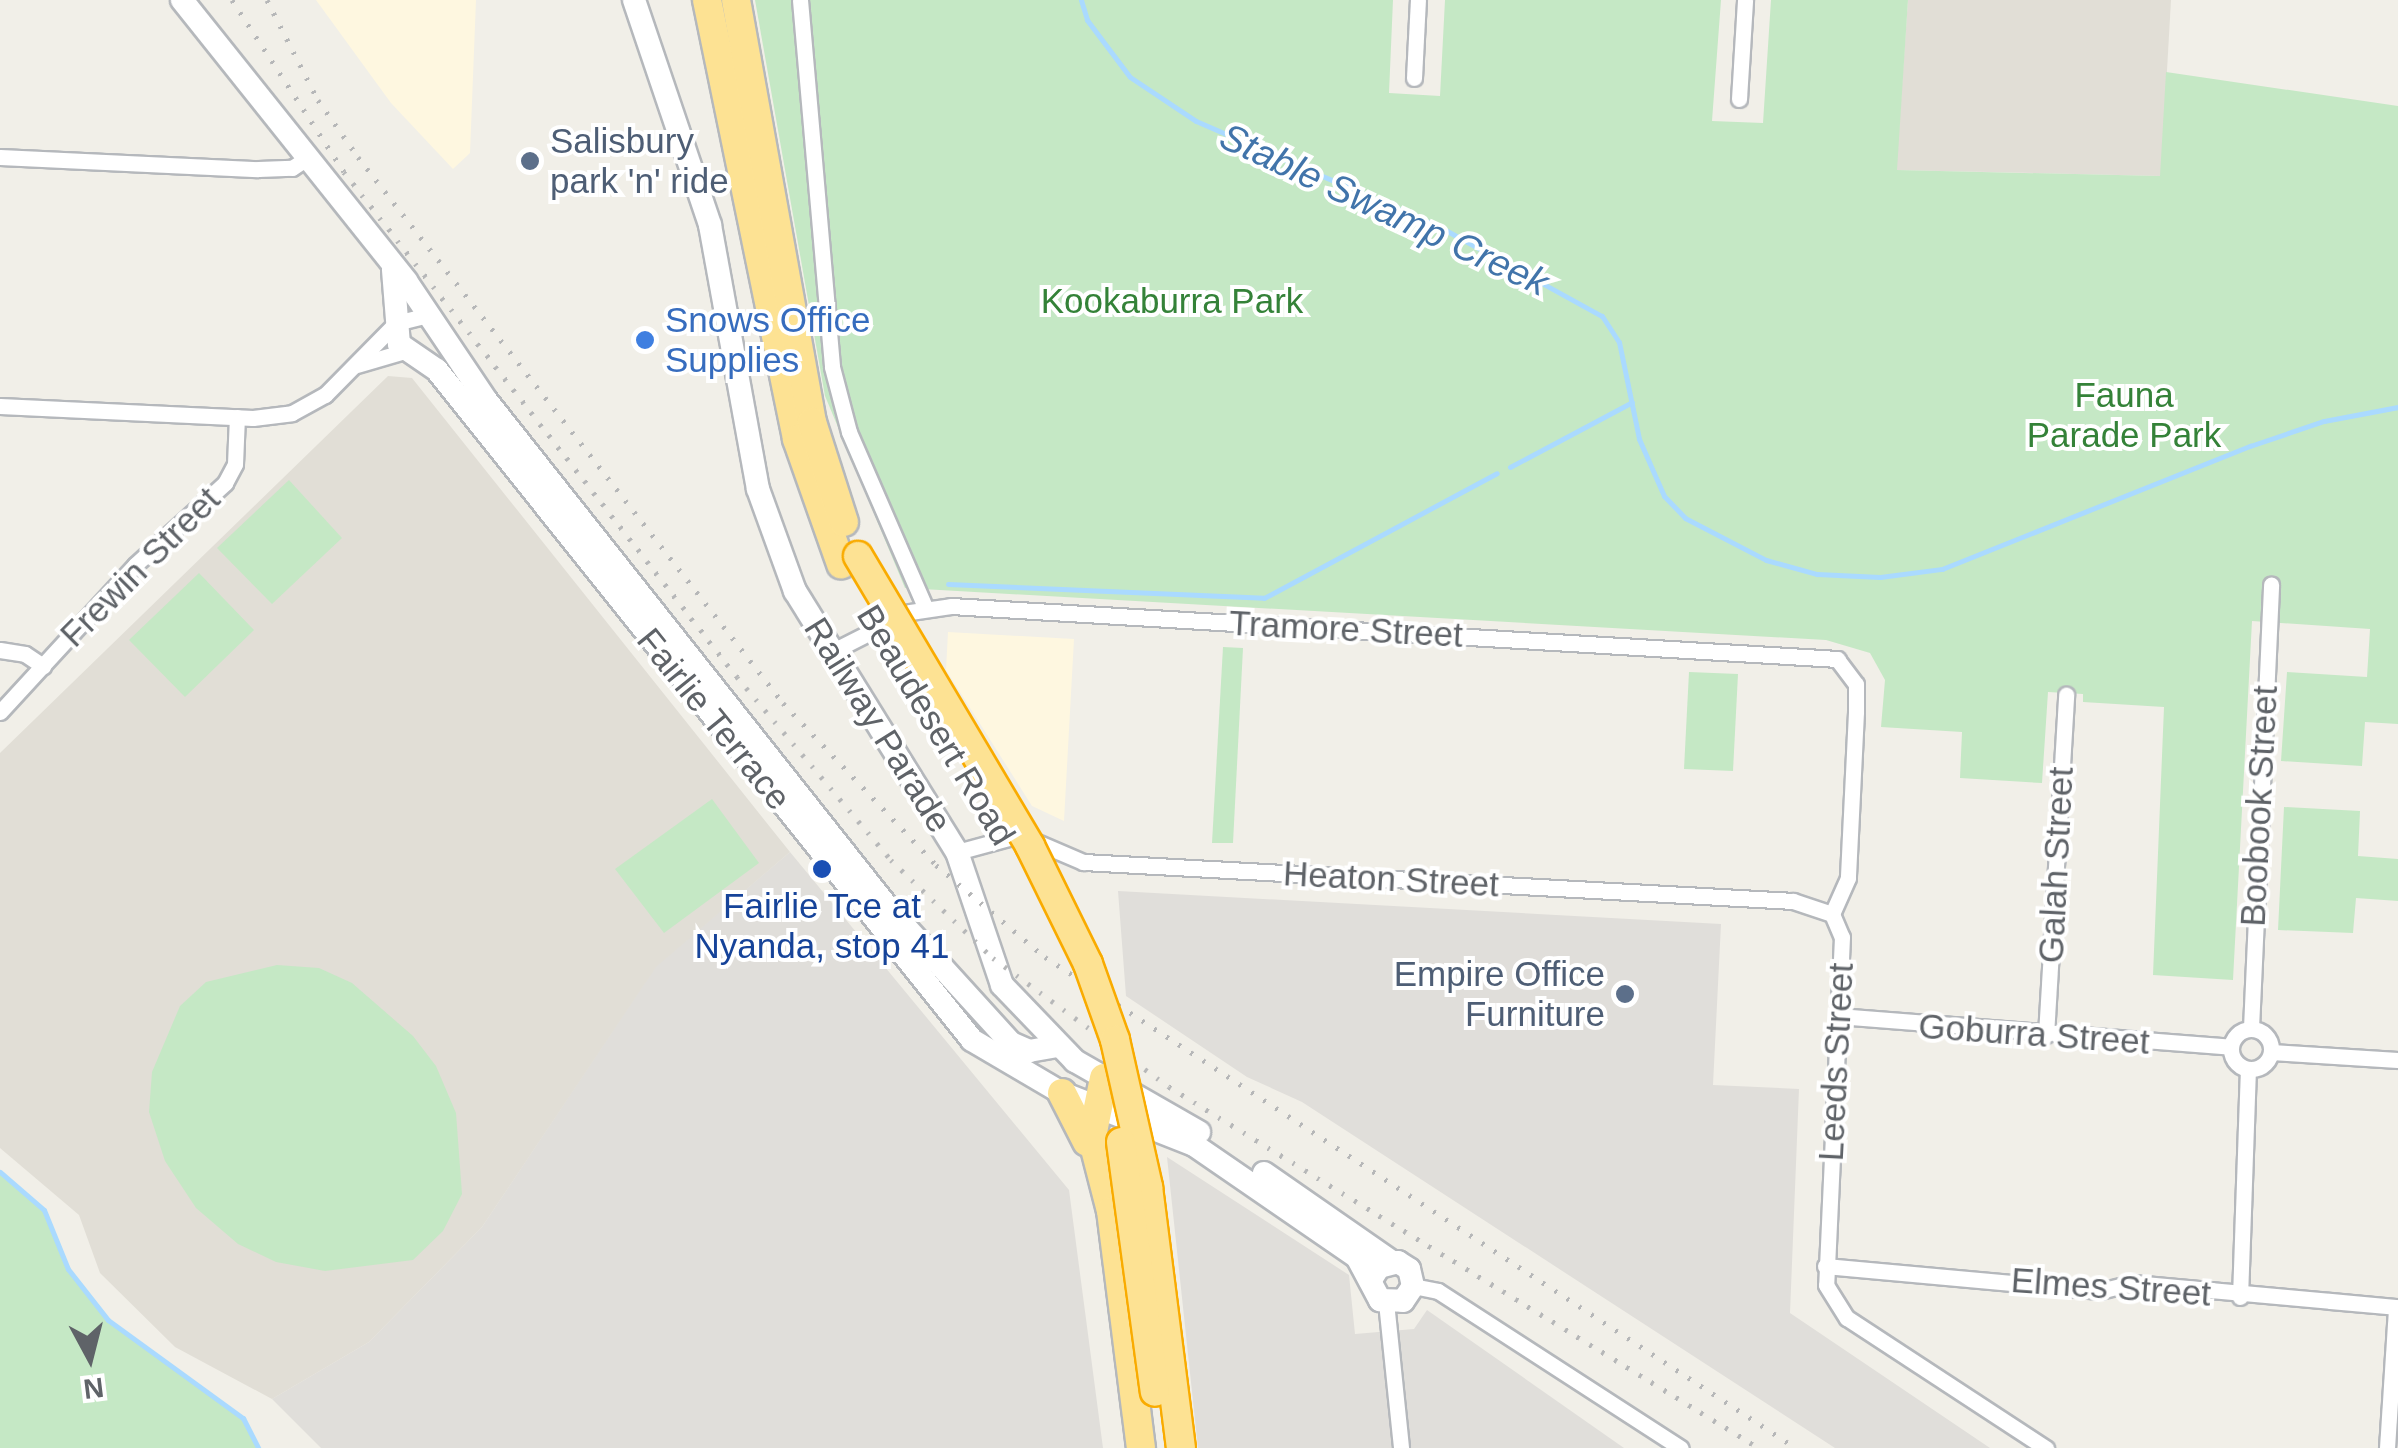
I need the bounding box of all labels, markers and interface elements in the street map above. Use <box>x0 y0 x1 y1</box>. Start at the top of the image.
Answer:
water label: Stable Swamp Creek <box>1213 114 1555 306</box>
place label: Salisbury park 'n' ride <box>550 120 729 202</box>
marker: Salisbury park 'n' ride <box>519 150 541 172</box>
park label: Kookaburra Park <box>1041 280 1303 322</box>
place label: Snows Office Supplies <box>665 299 871 381</box>
marker: Snows Office Supplies <box>634 329 656 351</box>
park label: Fauna Parade Park <box>2027 374 2221 456</box>
street label: Frewin Street <box>52 479 228 655</box>
street label: Beaudesert Road <box>848 597 1024 853</box>
street label: Tramore Street <box>1228 602 1464 656</box>
street label: Railway Parade <box>795 610 961 840</box>
street label: Fairlie Terrace <box>628 620 800 818</box>
street label: Boobook Street <box>2232 684 2286 928</box>
street label: Galah Street <box>2030 766 2082 964</box>
street label: Heaton Street <box>1282 852 1500 906</box>
marker: Fairlie Tce at Nyanda, stop 41 <box>811 858 833 880</box>
place label: Fairlie Tce at Nyanda, stop 41 <box>695 885 949 967</box>
place label: Empire Office Furniture <box>1394 953 1605 1035</box>
street label: Leeds Street <box>1810 962 1862 1162</box>
marker: Empire Office Furniture <box>1614 983 1636 1005</box>
street label: Goburra Street <box>1917 1005 2151 1063</box>
street label: Elmes Street <box>2010 1259 2212 1315</box>
north arrow <box>40 1308 140 1408</box>
text: N <box>82 1372 106 1405</box>

